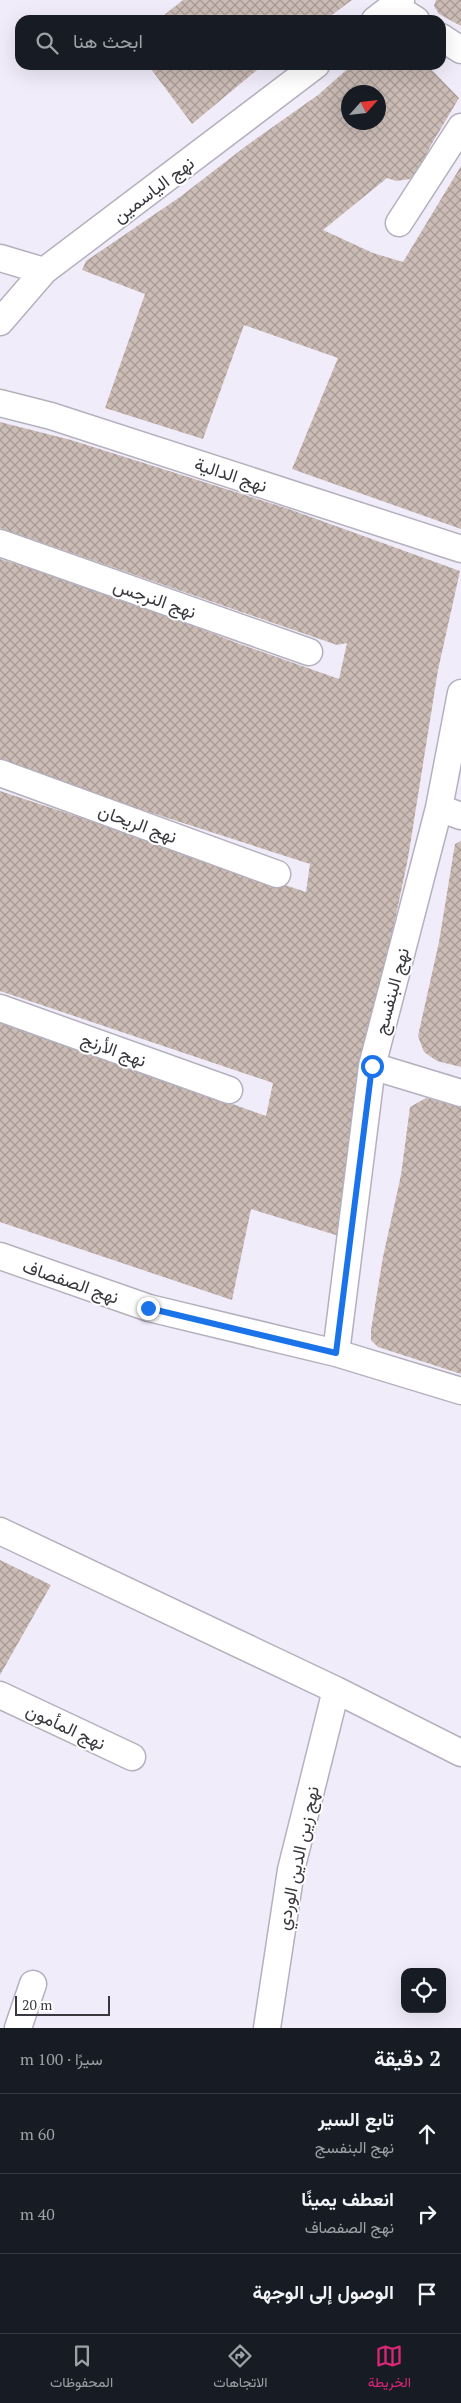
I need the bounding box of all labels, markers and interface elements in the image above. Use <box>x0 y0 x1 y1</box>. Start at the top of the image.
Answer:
search box <box>15 15 446 70</box>
text: ابحث هنا <box>73 28 143 53</box>
icon: search <box>33 29 61 57</box>
north arrow <box>341 85 386 130</box>
street label: نهج الياسمين <box>107 150 199 228</box>
street label: نهج الدالية <box>191 451 270 498</box>
street label: نهج النرجس <box>110 573 200 624</box>
street label: نهج الريحان <box>95 798 181 849</box>
street label: نهج البنفسج <box>368 945 415 1037</box>
street label: نهج الأرنج <box>78 1026 150 1073</box>
route start <box>361 1055 384 1078</box>
street label: نهج الصفصاف <box>19 1253 122 1310</box>
route end <box>137 1297 160 1320</box>
street label: نهج المأمون <box>22 1697 110 1756</box>
street label: نهج زين الدين الوردي <box>270 1784 328 1933</box>
map controls <box>401 1968 446 2013</box>
button: locate <box>401 1968 446 2013</box>
scale bar <box>15 1993 110 2016</box>
text: 20 m <box>22 1995 52 2014</box>
text: 2 دقيقة <box>374 2044 441 2072</box>
text: سيرًا · 100 m <box>20 2048 103 2070</box>
text: تابع السير <box>318 2106 394 2131</box>
icon: ahead <box>413 2120 441 2148</box>
text: 60 m <box>20 2123 55 2145</box>
text: نهج البنفسج <box>315 2136 394 2158</box>
text: انعطف يمينًا <box>301 2186 394 2211</box>
icon: right <box>413 2200 441 2228</box>
text: 40 m <box>20 2203 55 2225</box>
text: نهج الصفصاف <box>305 2216 394 2238</box>
text: الوصول إلى الوجهة <box>252 2279 394 2304</box>
icon: arrive <box>413 2280 441 2308</box>
tab: المحفوظات <box>50 2342 113 2395</box>
tab: الاتجاهات <box>213 2342 268 2395</box>
tab: الخريطة <box>368 2342 411 2395</box>

